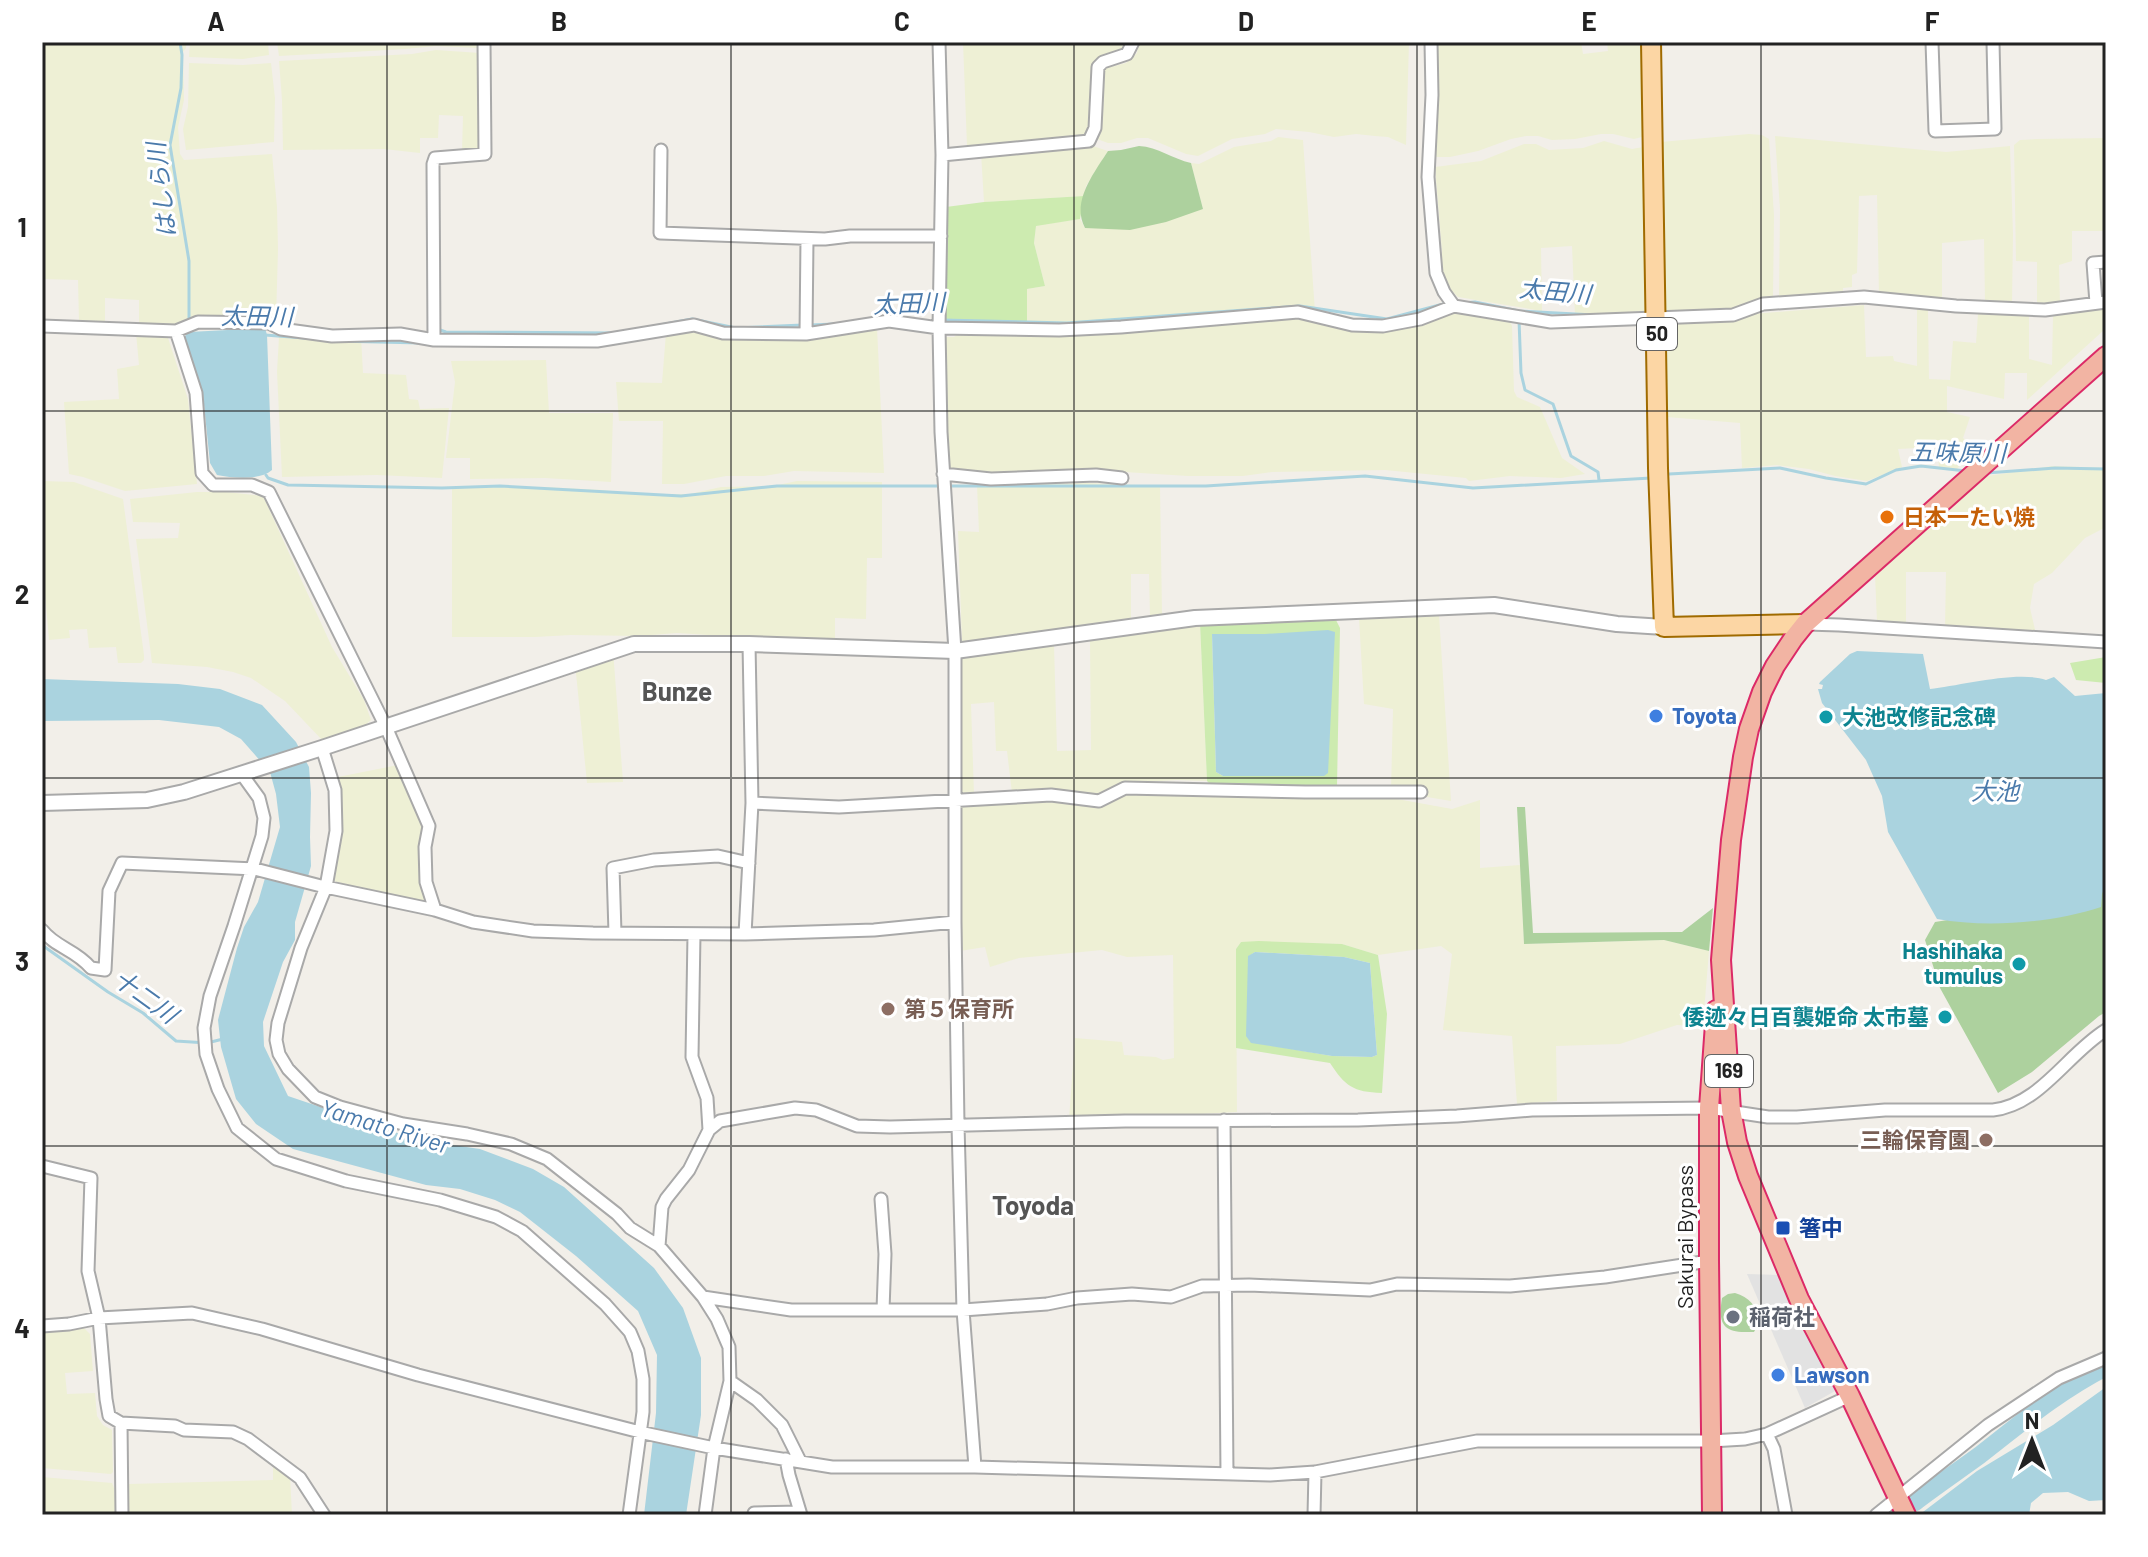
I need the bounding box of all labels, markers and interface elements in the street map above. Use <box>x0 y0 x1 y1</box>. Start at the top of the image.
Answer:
text: A <box>207 5 225 36</box>
text: B <box>551 5 567 36</box>
text: C <box>894 5 910 36</box>
text: D <box>1238 5 1254 36</box>
text: E <box>1581 5 1597 36</box>
text: F <box>1925 5 1940 36</box>
water label: はしら川 <box>140 138 181 240</box>
text: 1 <box>17 211 27 242</box>
water label: 太田川 <box>1518 273 1595 308</box>
water label: 太田川 <box>872 287 948 318</box>
water label: 太田川 <box>221 300 296 331</box>
road number: 50 <box>1637 318 1677 350</box>
water label: 五味原川 <box>1910 436 2009 467</box>
place label: 日本一たい焼 <box>1903 503 2035 529</box>
marker: 日本一たい焼 <box>1878 508 1896 526</box>
text: 2 <box>15 578 29 609</box>
district label: Bunze <box>642 675 712 706</box>
place label: Toyota <box>1672 702 1737 728</box>
place label: 大池改修記念碑 <box>1842 703 1996 729</box>
marker: Toyota <box>1647 707 1665 725</box>
marker: 大池改修記念碑 <box>1817 708 1835 726</box>
water label: 大池 <box>1971 776 2021 805</box>
place label: Hashihaka tumulus <box>1902 937 2003 988</box>
text: 3 <box>15 945 29 976</box>
marker: Hashihaka tumulus <box>2010 955 2028 973</box>
water label: 十二川 <box>108 963 186 1030</box>
place label: 第５保育所 <box>904 995 1014 1021</box>
marker: 第５保育所 <box>879 1000 897 1018</box>
place label: 倭迹々日百襲姫命 太市墓 <box>1683 1003 1929 1029</box>
marker: 倭迹々日百襲姫命 太市墓 <box>1936 1008 1954 1026</box>
road number: 169 <box>1705 1055 1753 1087</box>
water label: Yamato River <box>317 1092 455 1159</box>
place label: 三輪保育園 <box>1860 1126 1970 1152</box>
marker: 三輪保育園 <box>1977 1131 1995 1149</box>
street label: Sakurai Bypass <box>1671 1165 1697 1309</box>
district label: Toyoda <box>992 1189 1074 1220</box>
place label: 箸中 <box>1799 1214 1843 1240</box>
marker: 箸中 <box>1774 1219 1792 1237</box>
place label: 稲荷社 <box>1749 1303 1815 1329</box>
marker: 稲荷社 <box>1724 1308 1742 1326</box>
text: 4 <box>14 1312 30 1343</box>
place label: Lawson <box>1794 1361 1870 1387</box>
marker: Lawson <box>1769 1366 1787 1384</box>
north arrow <box>1992 1401 2072 1481</box>
text: N <box>2025 1407 2039 1433</box>

